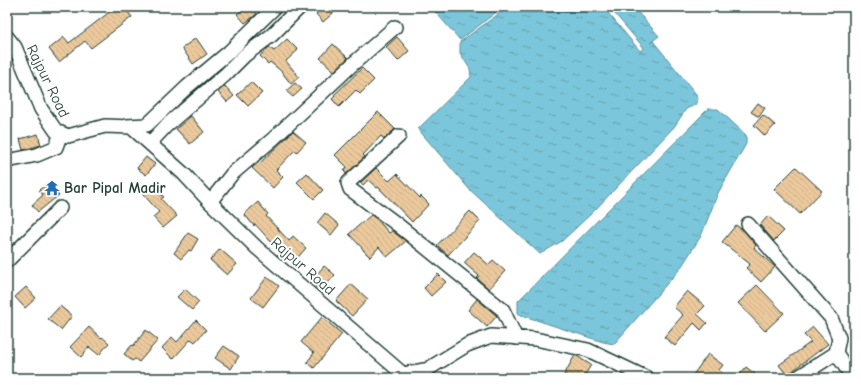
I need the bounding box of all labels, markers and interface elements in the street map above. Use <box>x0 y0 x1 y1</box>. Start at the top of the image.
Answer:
street label: Rajpur Road <box>23 42 73 120</box>
temple icon: Bar Pipal Madir <box>43 179 61 197</box>
place label: Bar Pipal Madir <box>64 179 166 197</box>
street label: Rajpur Road <box>267 233 339 299</box>

